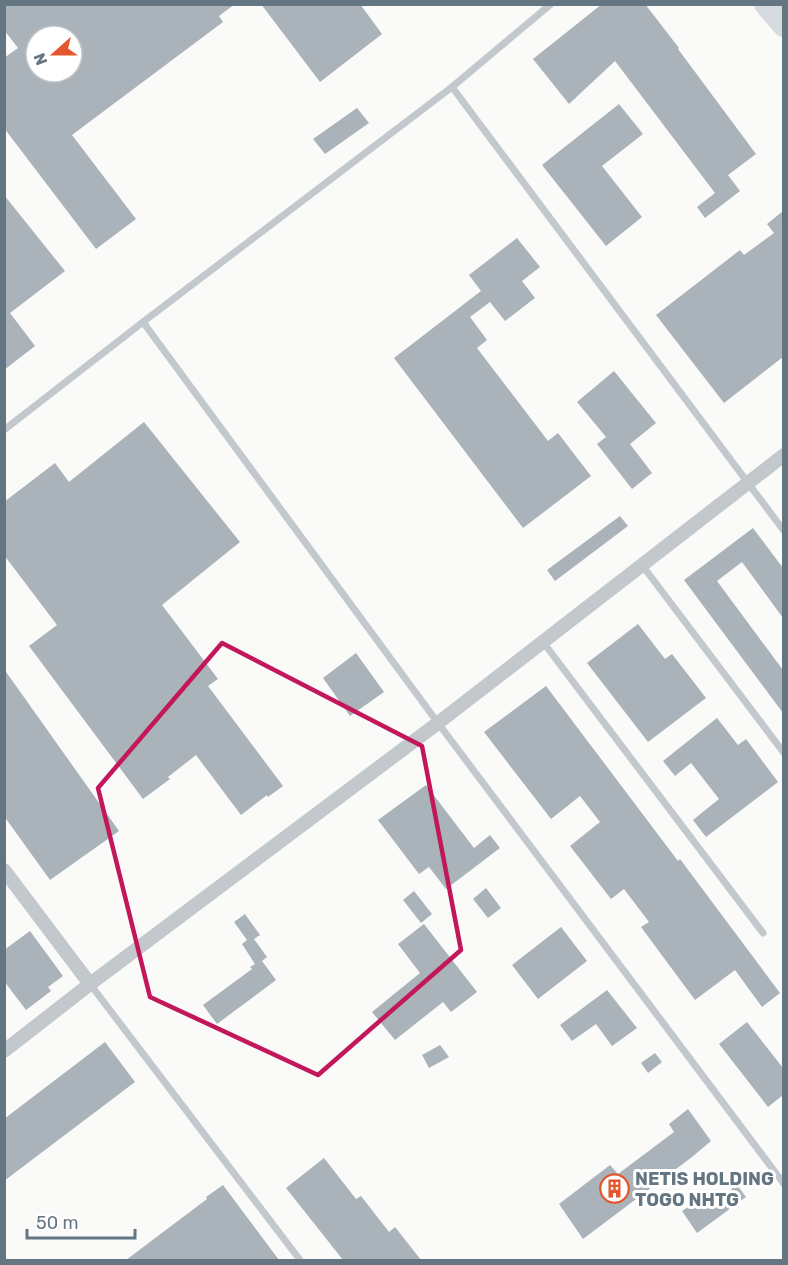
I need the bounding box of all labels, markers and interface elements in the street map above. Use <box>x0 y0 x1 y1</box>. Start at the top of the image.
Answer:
north arrow <box>24 24 84 84</box>
text: N <box>30 50 51 68</box>
place label: NETIS HOLDING TOGO NHTG <box>635 1168 774 1211</box>
building icon: NETIS HOLDING TOGO NHTG <box>598 1173 630 1205</box>
scale bar <box>27 1202 135 1240</box>
text: 50 m <box>36 1212 79 1234</box>

